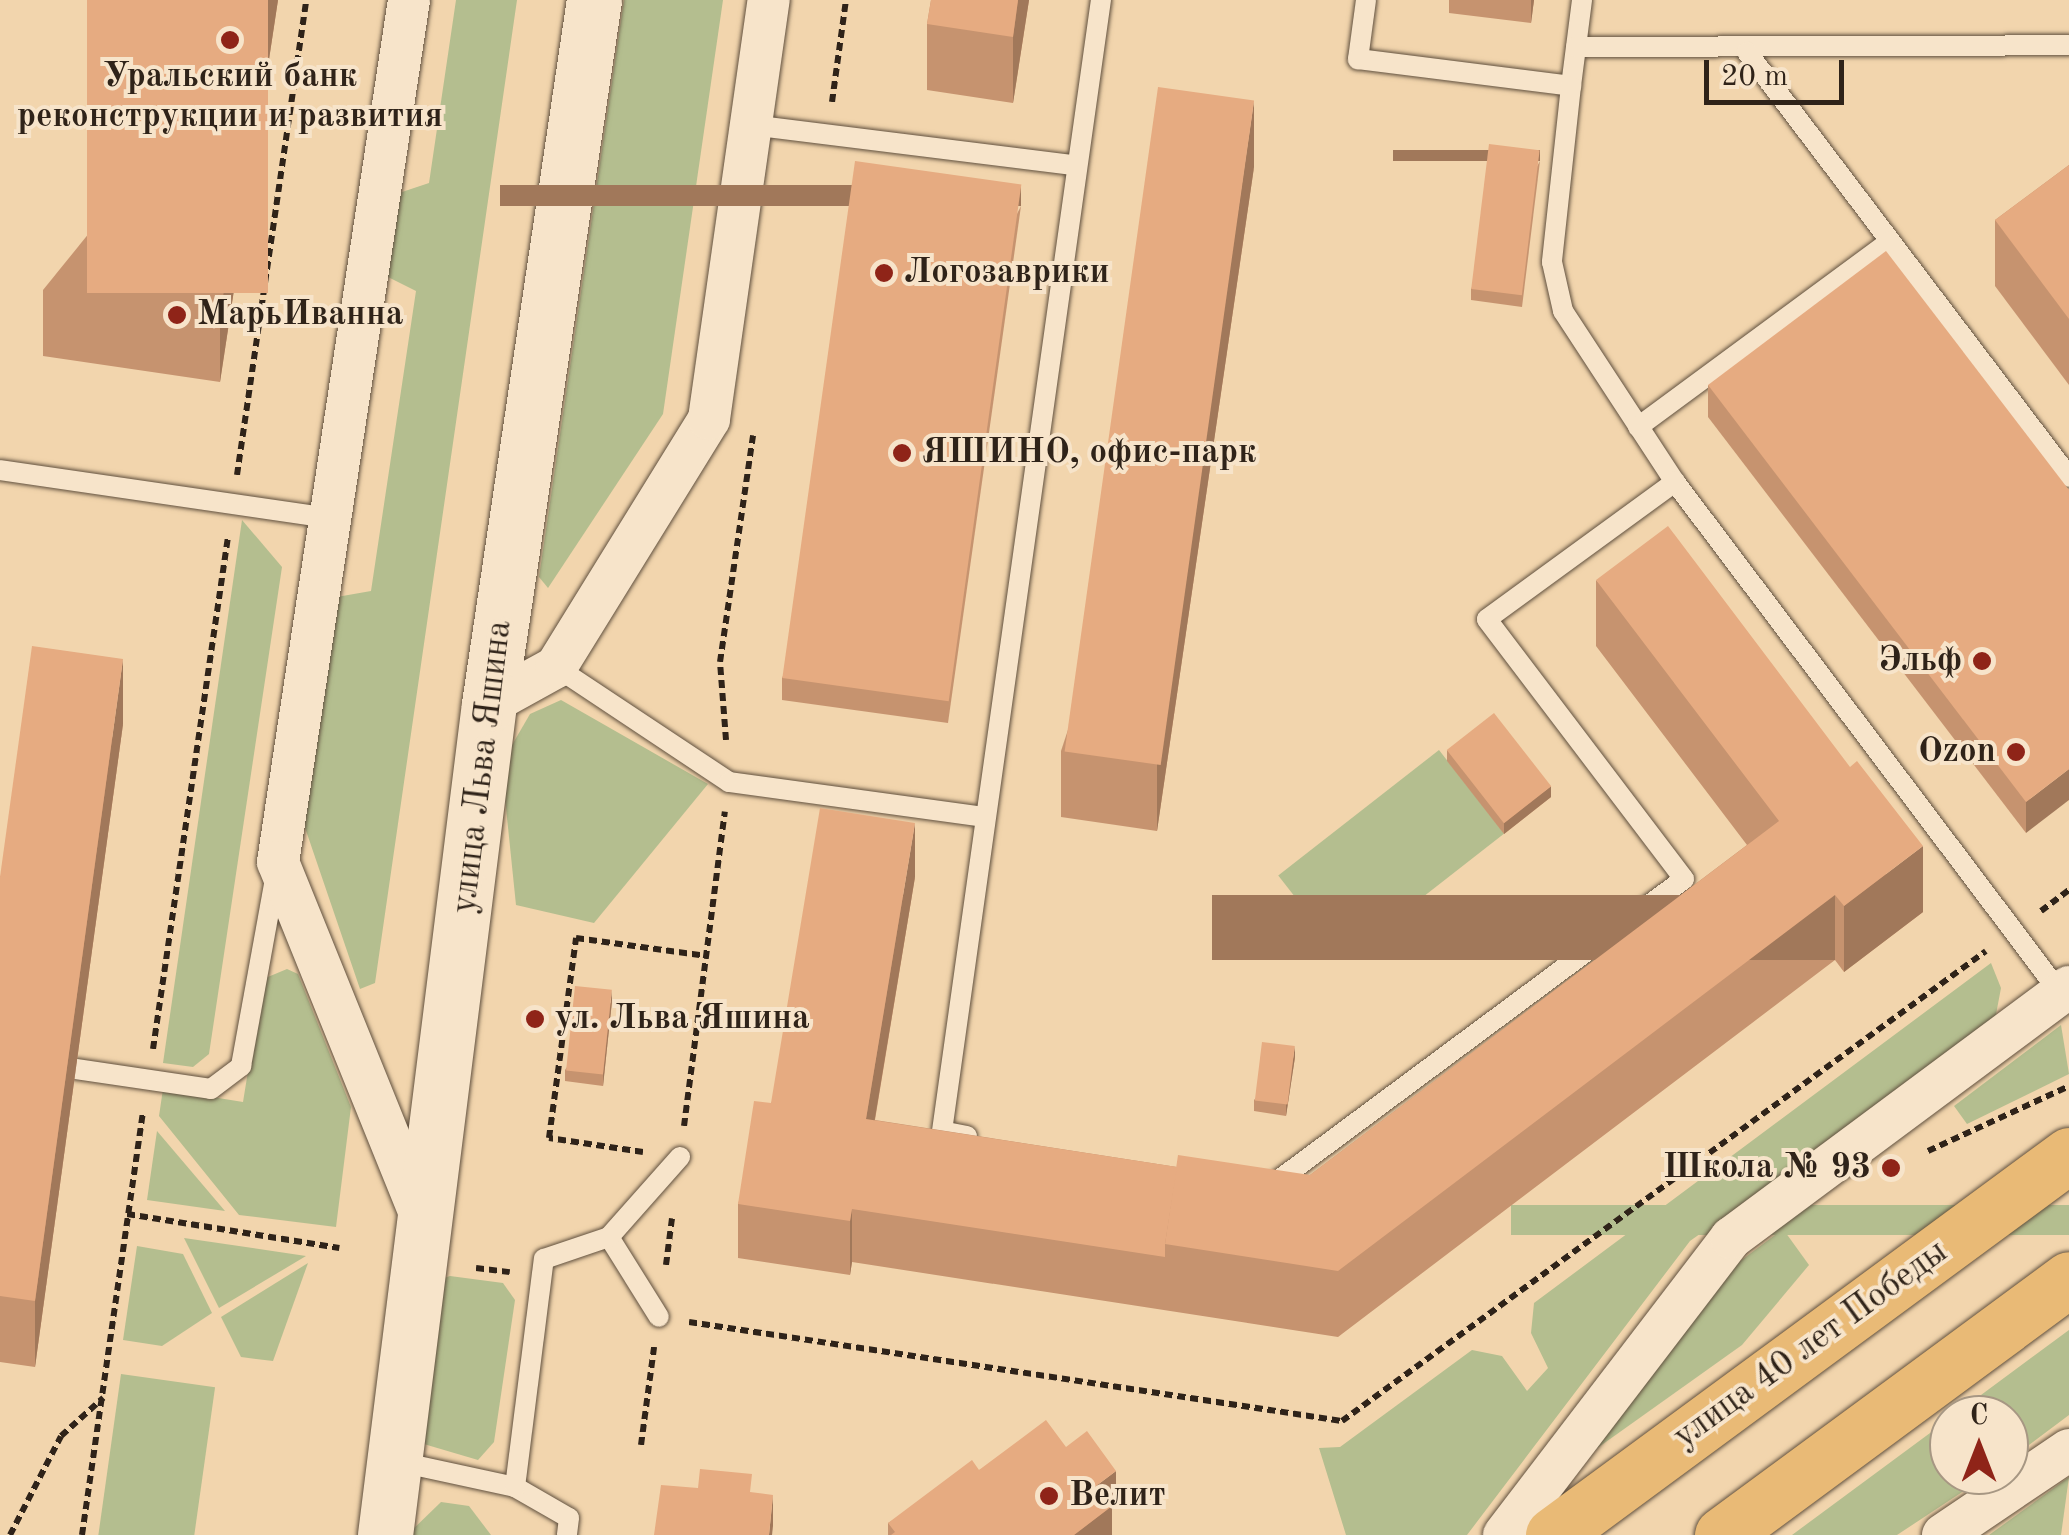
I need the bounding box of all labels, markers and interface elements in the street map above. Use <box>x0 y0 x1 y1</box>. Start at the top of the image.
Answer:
marker: Уральский банк реконструкции и развития <box>219 29 241 51</box>
scale bar <box>1709 40 1849 102</box>
place label: Уральский банк реконструкции и развития <box>17 56 443 138</box>
text: 20 m <box>1721 62 1788 92</box>
place label: Логозаврики <box>904 252 1110 294</box>
marker: Логозаврики <box>873 262 895 284</box>
place label: МарьИванна <box>197 294 403 336</box>
marker: МарьИванна <box>166 304 188 326</box>
place label: ЯШИНО, офис-парк <box>922 432 1257 474</box>
marker: ЯШИНО, офис-парк <box>891 442 913 464</box>
street label: улица Льва Яшина <box>444 618 522 916</box>
place label: Эльф <box>1878 640 1962 682</box>
marker: Эльф <box>1971 650 1993 672</box>
place label: Ozon <box>1918 731 1996 773</box>
marker: Ozon <box>2005 741 2027 763</box>
place label: ул. Льва Яшина <box>555 998 810 1040</box>
marker: ул. Льва Яшина <box>524 1008 546 1030</box>
place label: Школа № 93 <box>1663 1147 1871 1189</box>
marker: Школа № 93 <box>1880 1157 1902 1179</box>
street label: улица 40 лет Победы <box>1666 1231 1956 1459</box>
north arrow <box>1929 1395 2029 1495</box>
text: С <box>1970 1403 1988 1431</box>
place label: Велит <box>1069 1475 1166 1517</box>
marker: Велит <box>1038 1485 1060 1507</box>

